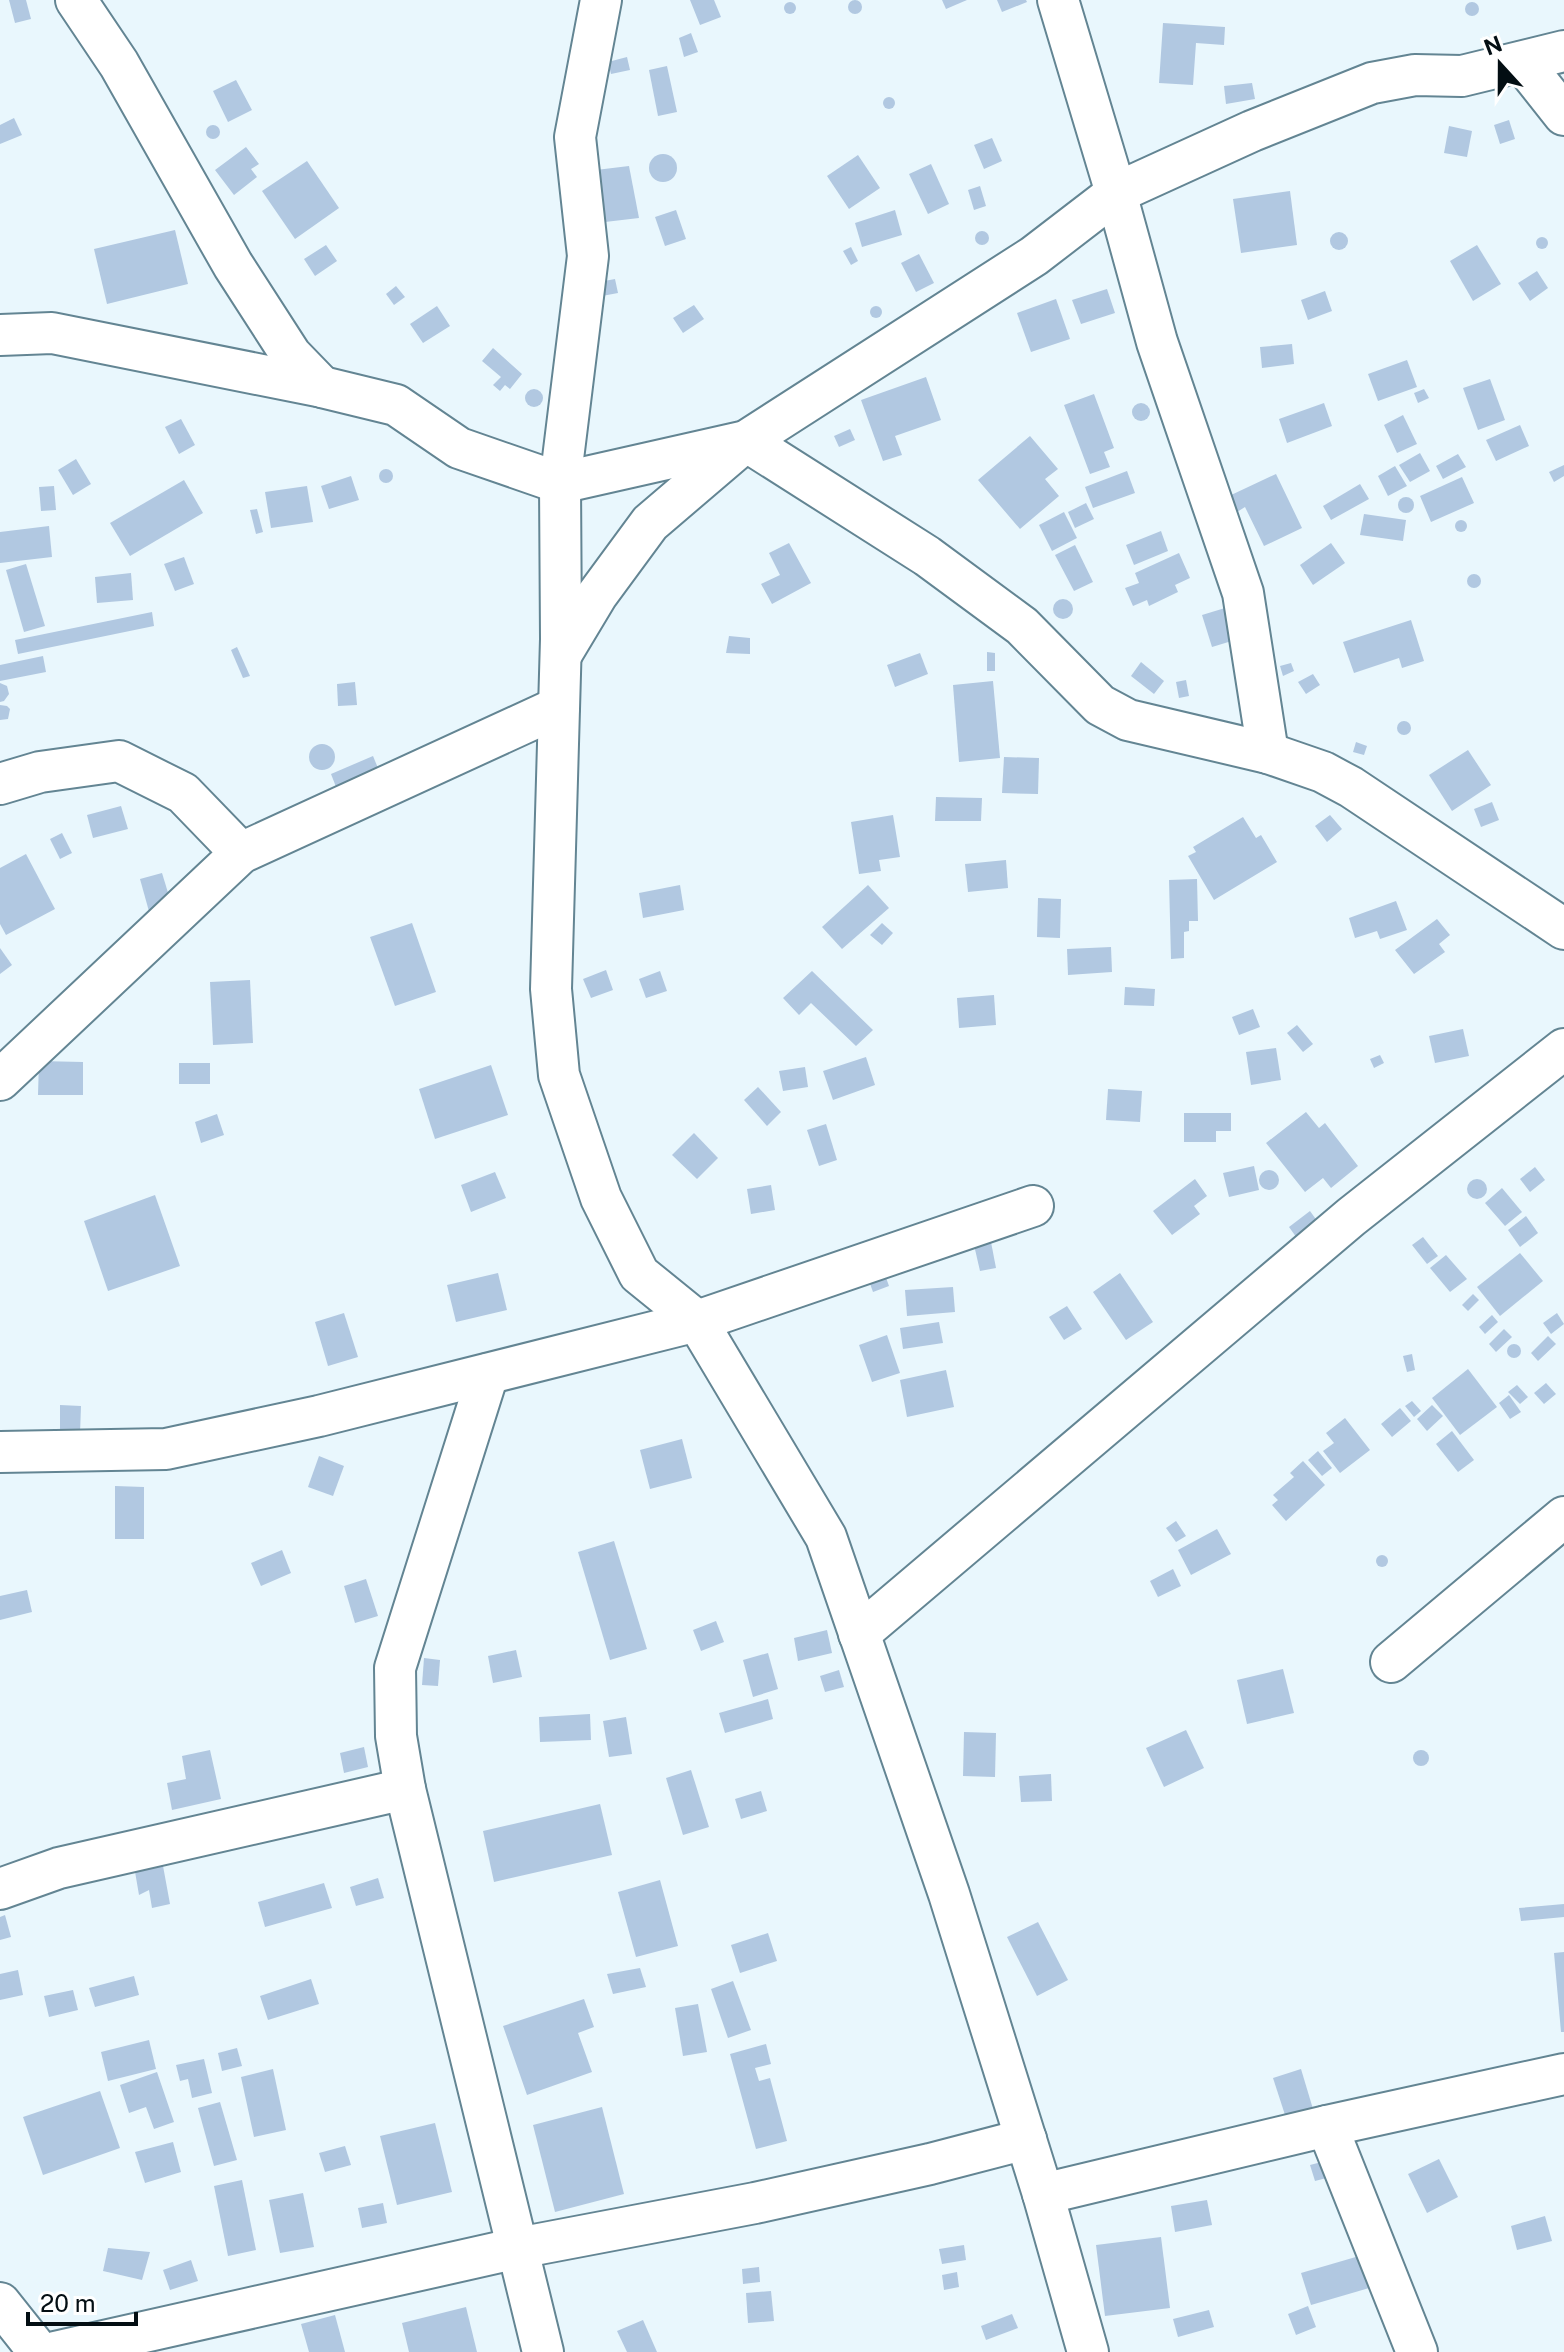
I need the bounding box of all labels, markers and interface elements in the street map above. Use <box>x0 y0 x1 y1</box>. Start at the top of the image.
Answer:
north arrow <box>1460 24 1540 104</box>
text: N <box>1480 30 1506 61</box>
scale bar <box>28 2276 136 2326</box>
text: 20 m <box>40 2289 96 2317</box>

